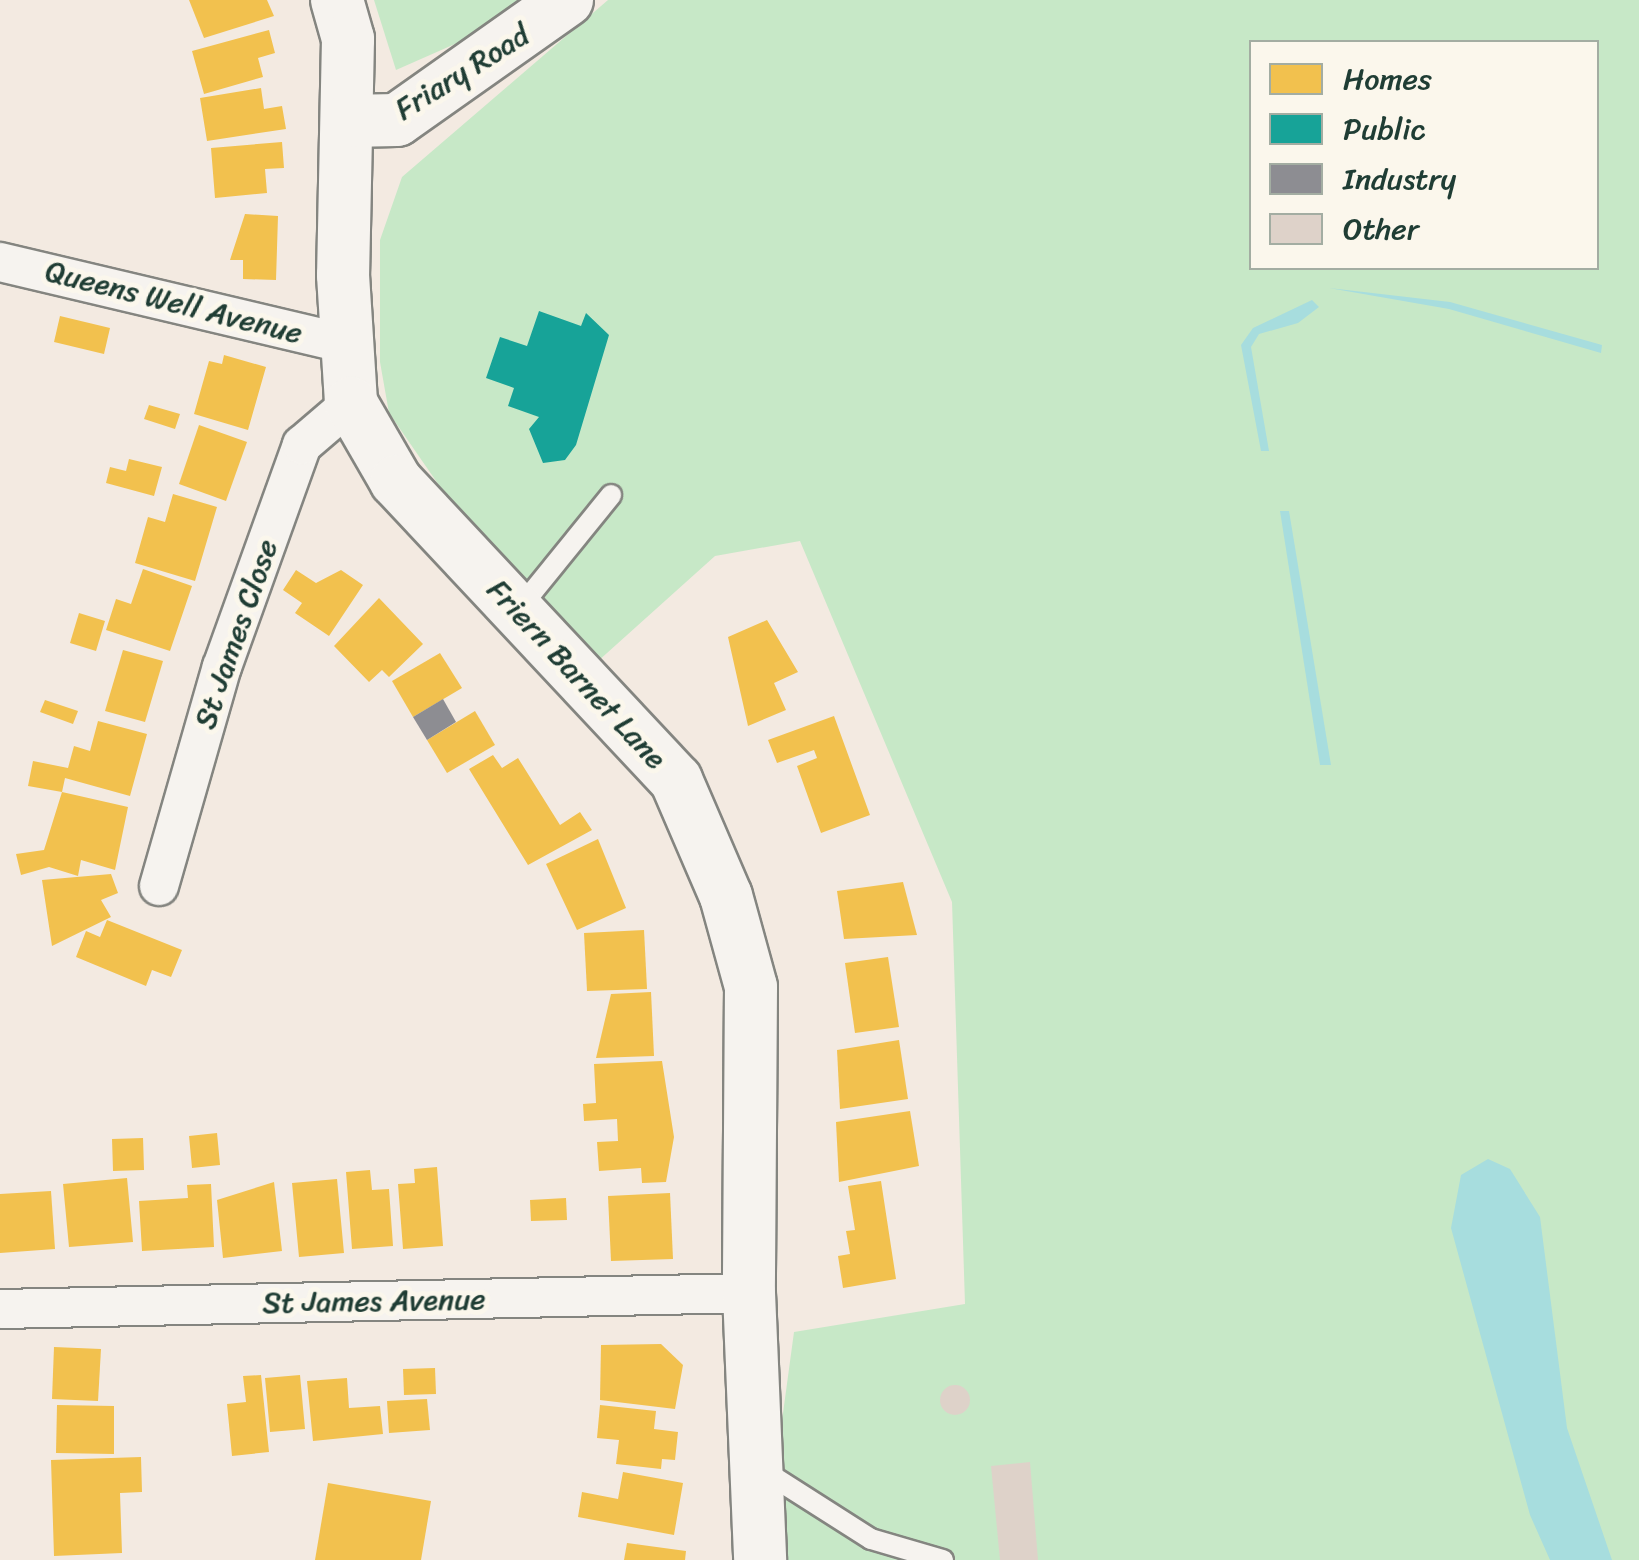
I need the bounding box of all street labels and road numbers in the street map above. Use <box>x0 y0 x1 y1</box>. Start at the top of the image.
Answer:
street label: Friary Road <box>388 17 536 127</box>
street label: Queens Well Avenue <box>42 253 306 351</box>
street label: St James Close <box>186 533 286 735</box>
street label: Friern Barnet Lane <box>480 571 674 777</box>
street label: St James Avenue <box>261 1281 487 1321</box>

